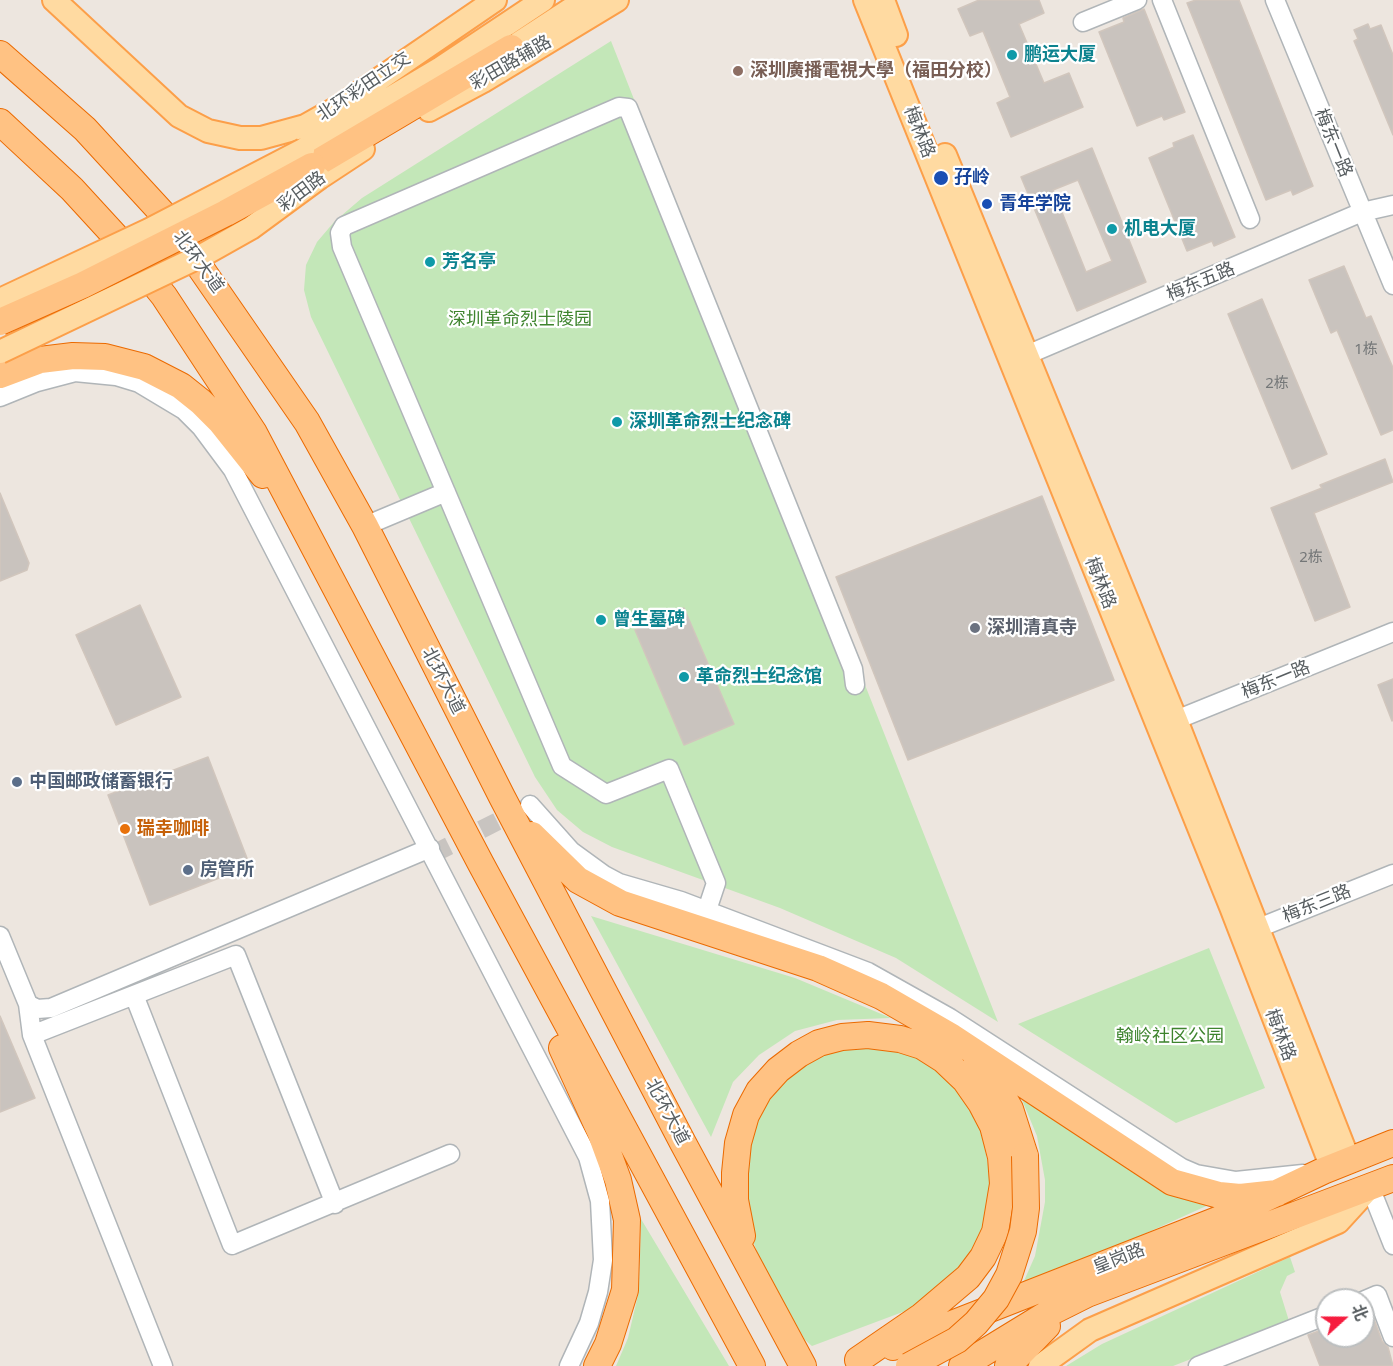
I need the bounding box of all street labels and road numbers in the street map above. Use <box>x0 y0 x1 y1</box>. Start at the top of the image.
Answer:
street label: 彩田路辅路 <box>467 31 555 95</box>
street label: 北环彩田立交 <box>313 48 415 126</box>
street label: 梅林路 <box>899 103 939 161</box>
street label: 梅东一路 <box>1310 106 1356 180</box>
street label: 彩田路 <box>274 167 330 217</box>
street label: 北环大道 <box>168 227 228 297</box>
street label: 梅东五路 <box>1164 258 1238 306</box>
street label: 梅林路 <box>1080 554 1120 612</box>
street label: 北环大道 <box>417 644 469 718</box>
street label: 梅东一路 <box>1239 657 1313 703</box>
street label: 梅东三路 <box>1280 881 1354 927</box>
street label: 梅林路 <box>1260 1006 1300 1064</box>
street label: 北环大道 <box>641 1075 693 1149</box>
street label: 皇岗路 <box>1090 1239 1148 1279</box>

